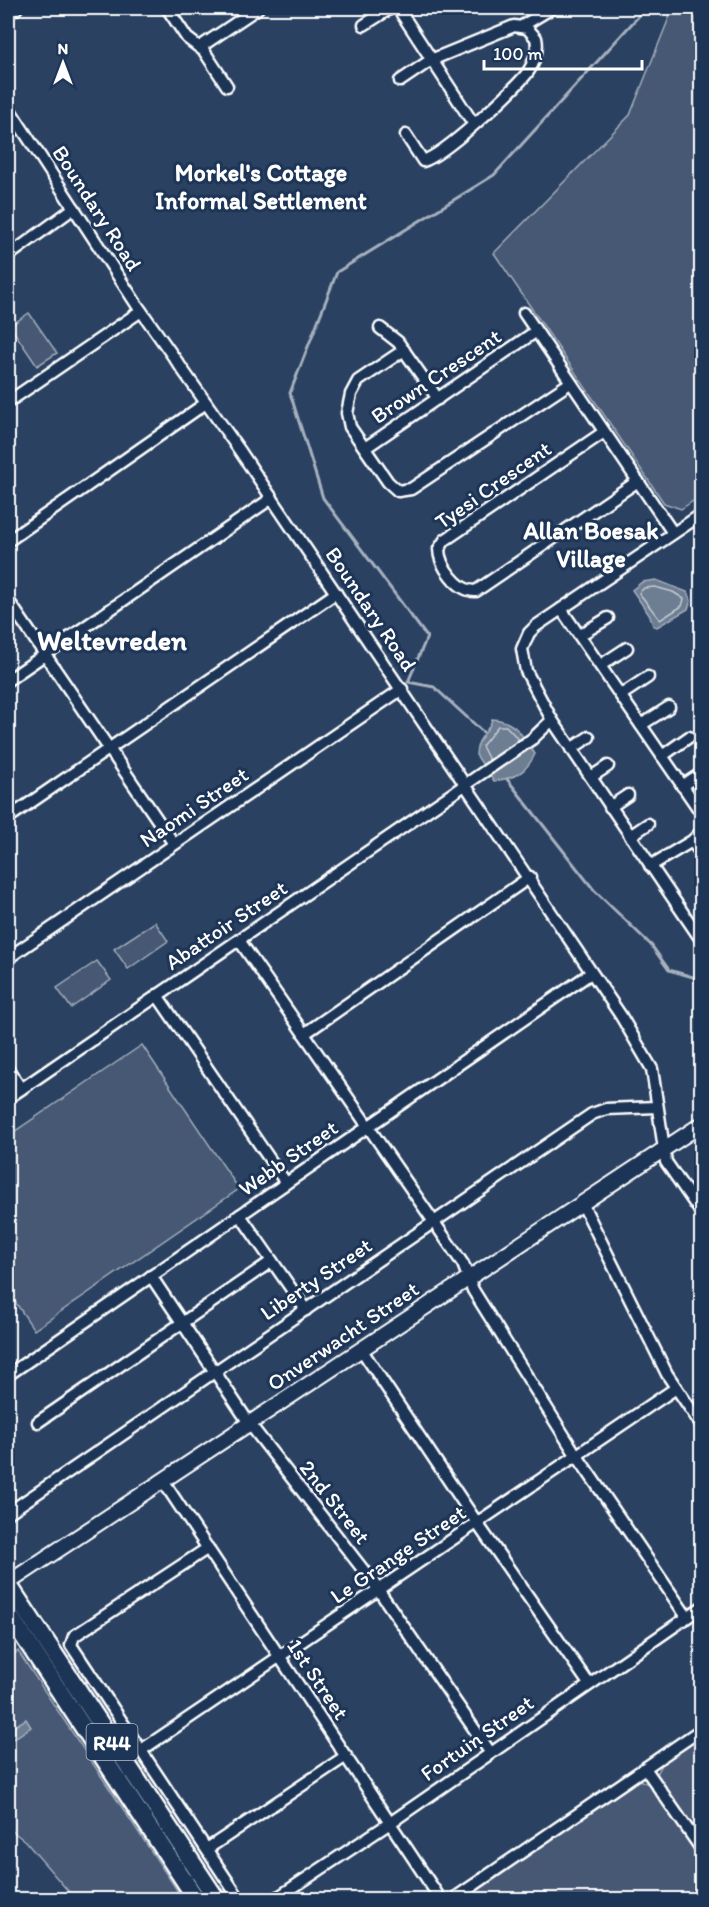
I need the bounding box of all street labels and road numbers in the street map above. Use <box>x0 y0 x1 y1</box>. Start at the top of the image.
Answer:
street label: Boundary Road <box>46 140 148 276</box>
street label: Brown Crescent <box>366 322 506 430</box>
street label: Tyesi Crescent <box>430 435 556 535</box>
street label: Boundary Road <box>320 542 423 676</box>
street label: Naomi Street <box>135 761 253 853</box>
street label: Abattoir Street <box>160 874 292 976</box>
street label: Webb Street <box>233 1114 343 1202</box>
street label: Liberty Street <box>255 1232 377 1326</box>
street label: Onverwacht Street <box>262 1275 424 1397</box>
street label: 2nd Street <box>294 1455 376 1549</box>
street label: Le Grange Street <box>325 1499 471 1609</box>
street label: 1st Street <box>281 1633 355 1725</box>
street label: Fortuin Street <box>415 1689 539 1787</box>
road number: R44 <box>86 1724 138 1760</box>

